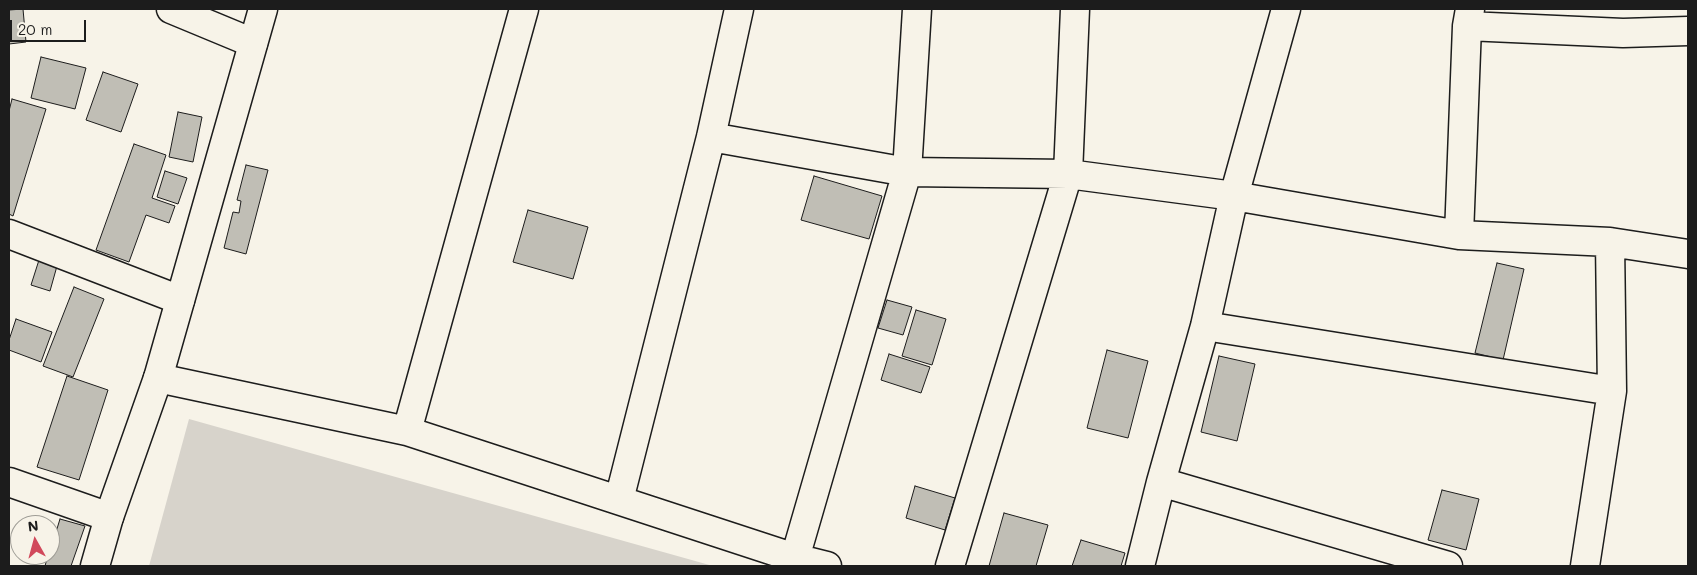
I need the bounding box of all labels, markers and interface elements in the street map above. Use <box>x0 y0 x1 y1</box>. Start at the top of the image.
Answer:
scale bar <box>12 10 89 42</box>
text: 20 m <box>18 19 52 39</box>
north arrow <box>10 515 60 565</box>
text: N <box>27 516 40 536</box>

